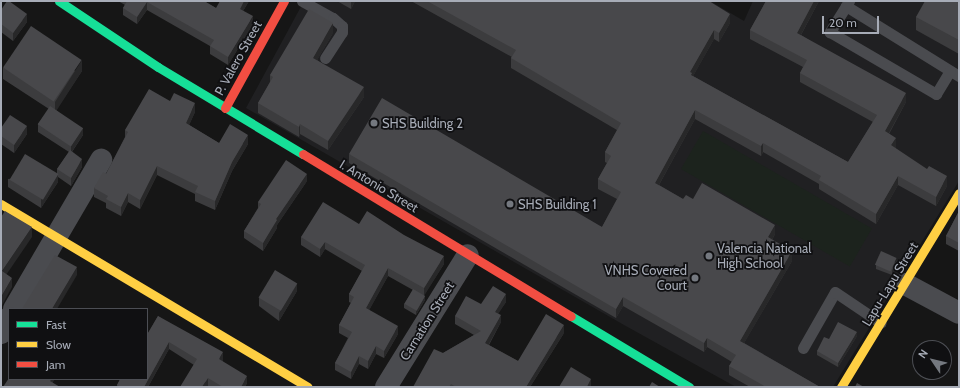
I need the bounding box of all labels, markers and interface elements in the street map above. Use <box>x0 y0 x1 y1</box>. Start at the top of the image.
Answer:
scale bar <box>824 8 881 34</box>
text: 20 m <box>829 15 857 30</box>
street label: P. Valero Street <box>211 18 265 98</box>
place label: SHS Building 2 <box>382 115 463 131</box>
marker: SHS Building 2 <box>369 118 379 128</box>
street label: I. Antonio Street <box>337 156 421 216</box>
place label: SHS Building 1 <box>518 196 596 212</box>
marker: SHS Building 1 <box>505 199 515 209</box>
street label: Lapu-Lapu Street <box>859 239 921 329</box>
place label: Valencia National High School <box>717 241 811 272</box>
marker: Valencia National High School <box>704 251 714 261</box>
place label: VNHS Covered Court <box>605 263 687 294</box>
marker: VNHS Covered Court <box>690 273 700 283</box>
street label: Carnation Street <box>397 279 457 363</box>
legend <box>8 308 148 380</box>
text: Fast <box>46 317 66 332</box>
text: Slow <box>46 337 71 352</box>
north arrow <box>912 340 952 380</box>
text: N <box>915 346 931 361</box>
text: Jam <box>46 357 65 372</box>

